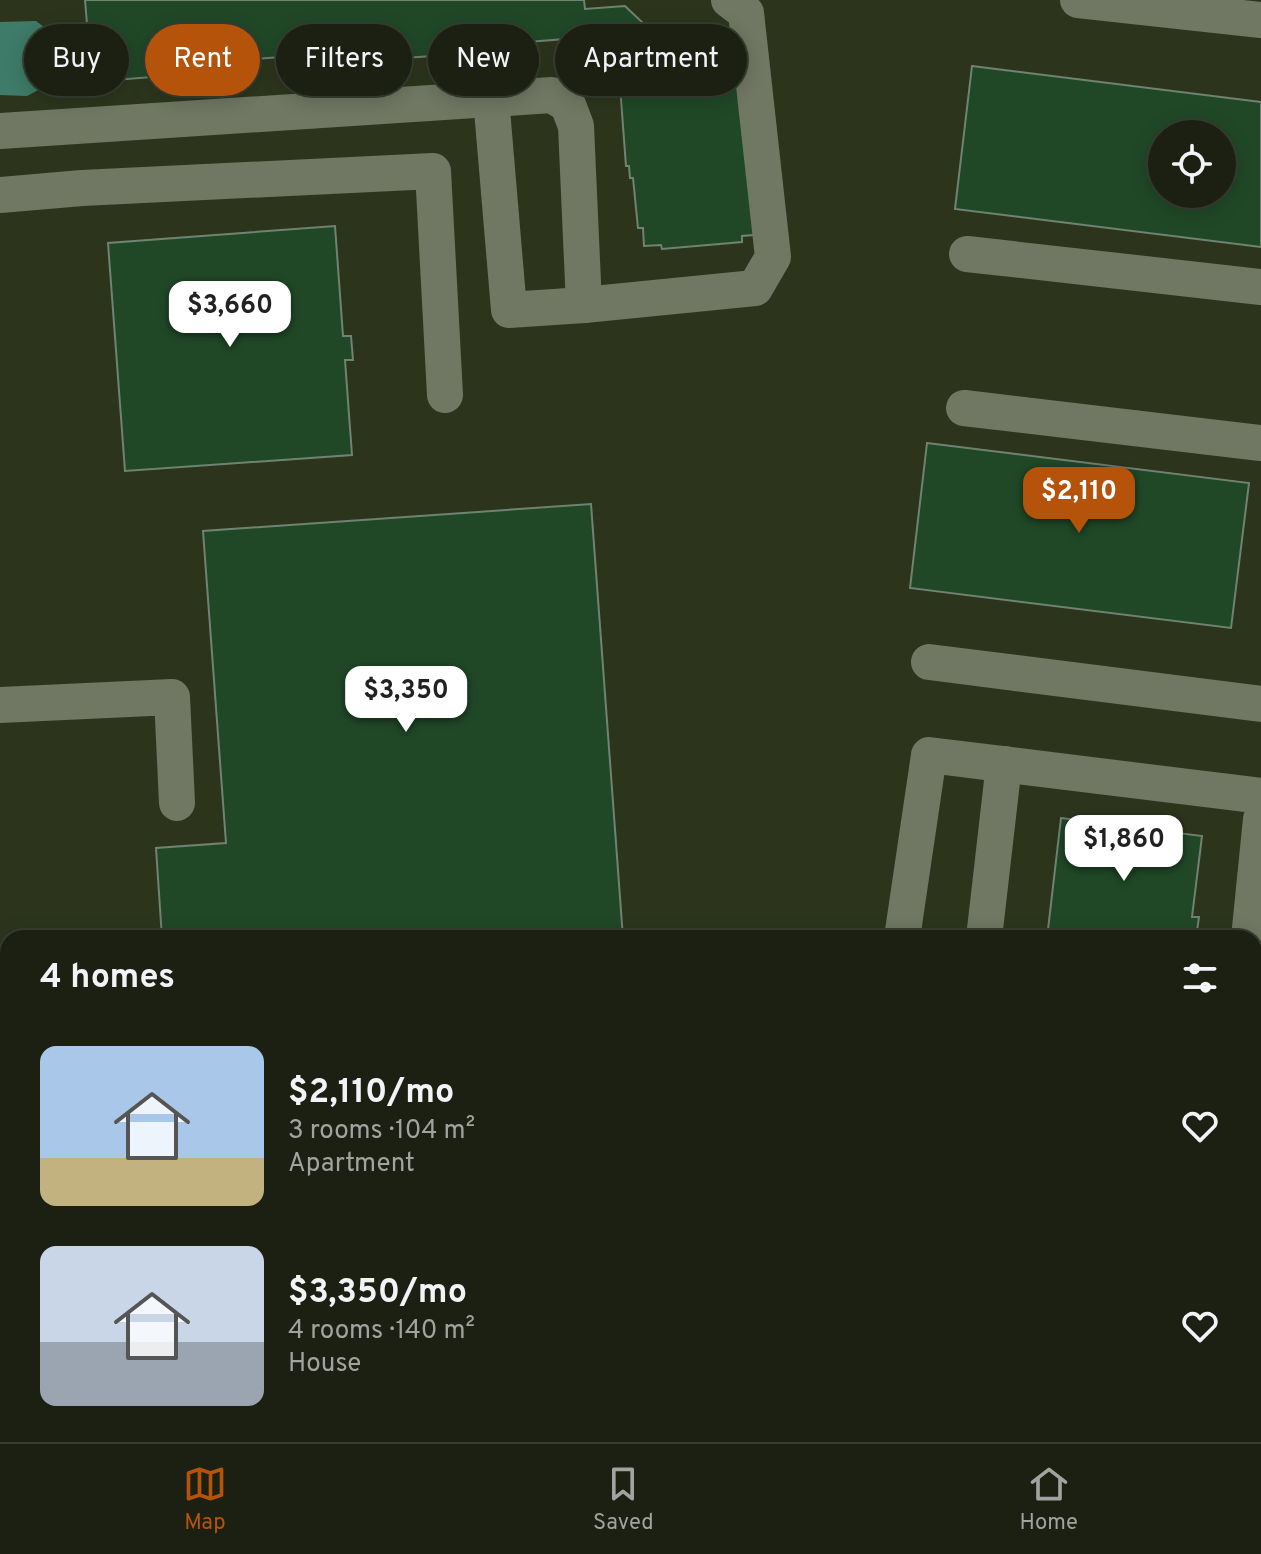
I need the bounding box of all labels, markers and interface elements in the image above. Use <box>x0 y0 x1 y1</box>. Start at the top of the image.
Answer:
chip: Buy <box>24 24 129 96</box>
chip: Rent <box>145 24 260 96</box>
chip: Filters <box>276 24 412 96</box>
chip: New <box>428 24 539 96</box>
chip: Apartment <box>555 24 747 96</box>
map controls <box>1148 120 1236 208</box>
button: locate <box>1148 120 1236 208</box>
pin: $3,660 <box>165 281 295 349</box>
text: $3,660 <box>187 290 273 323</box>
pin: $2,110 <box>1014 467 1144 535</box>
text: $2,110 <box>1041 476 1117 509</box>
pin: $3,350 <box>341 666 471 734</box>
text: $3,350 <box>363 675 449 708</box>
pin: $1,860 <box>1059 815 1189 883</box>
text: $1,860 <box>1083 824 1165 857</box>
icon: filters <box>1178 956 1222 1000</box>
text: 4 homes <box>40 957 175 1000</box>
text: $2,110/mo <box>288 1072 454 1115</box>
icon: home <box>104 1078 200 1174</box>
icon: heart <box>1178 1104 1222 1148</box>
text: 3 rooms · 104 m² <box>288 1115 475 1148</box>
text: Apartment <box>288 1148 415 1181</box>
text: $3,350/mo <box>288 1272 467 1315</box>
icon: home <box>104 1278 200 1374</box>
icon: heart <box>1178 1304 1222 1348</box>
text: 4 rooms · 140 m² <box>288 1315 475 1348</box>
text: House <box>288 1348 361 1381</box>
tab: Map <box>183 1462 227 1537</box>
tab: Saved <box>593 1462 654 1537</box>
tab: Home <box>1020 1462 1078 1537</box>

